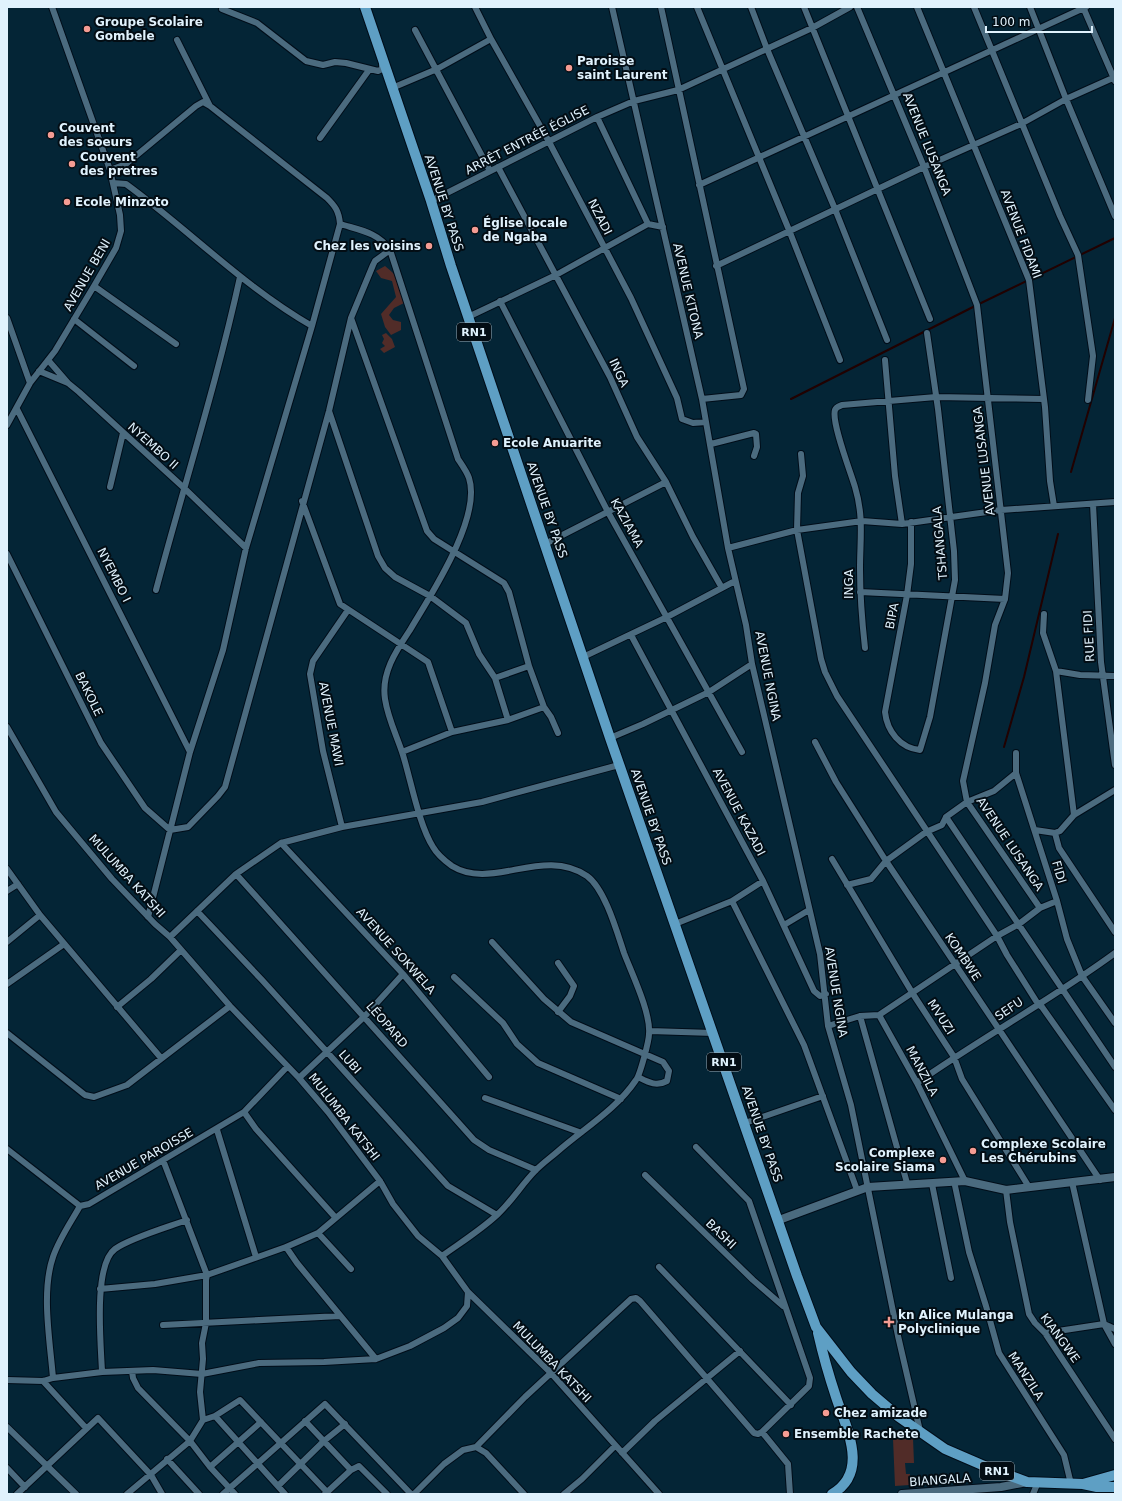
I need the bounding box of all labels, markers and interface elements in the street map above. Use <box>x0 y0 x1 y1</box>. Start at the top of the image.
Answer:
scale bar <box>986 8 1092 34</box>
place label: Groupe Scolaire Gombele <box>95 15 203 43</box>
text: 100 m <box>992 15 1030 29</box>
marker: Groupe Scolaire Gombele <box>82 24 92 34</box>
place label: Paroisse saint Laurent <box>577 54 668 82</box>
marker: Paroisse saint Laurent <box>564 63 574 73</box>
street label: AVENUE LUSANGA <box>900 90 954 198</box>
street label: ARRÊT ENTRÉE ÉGLISE <box>462 102 591 177</box>
place label: Couvent des soeurs <box>59 121 132 149</box>
marker: Couvent des soeurs <box>46 130 56 140</box>
place label: Couvent des pretres <box>80 150 158 178</box>
street label: AVENUE BY PASS <box>422 153 466 253</box>
marker: Couvent des pretres <box>67 159 77 169</box>
street label: AVENUE FIDAMI <box>998 188 1044 280</box>
place label: Ecole Minzoto <box>75 195 169 209</box>
marker: Ecole Minzoto <box>62 197 72 207</box>
street label: NZADI <box>585 197 615 237</box>
place label: Église locale de Ngaba <box>483 215 567 244</box>
marker: Église locale de Ngaba <box>470 225 480 235</box>
street label: AVENUE BENI <box>61 237 113 313</box>
place label: Chez les voisins <box>314 239 421 253</box>
marker: Chez les voisins <box>424 241 434 251</box>
street label: AVENUE KITONA <box>670 242 706 341</box>
road number: RN1 <box>457 323 491 341</box>
street label: INGA <box>606 356 632 390</box>
street label: AVENUE LUSANGA <box>970 405 998 516</box>
street label: NYEMBO II <box>125 420 181 472</box>
place label: Ecole Anuarite <box>503 436 601 450</box>
marker: Ecole Anuarite <box>490 438 500 448</box>
street label: AVENUE BY PASS <box>524 460 570 560</box>
street label: KAZIAMA <box>608 496 647 551</box>
street label: TSHANGALA <box>930 505 950 581</box>
street label: NYEMBO I <box>94 546 134 604</box>
street label: INGA <box>842 568 856 599</box>
street label: BIPA <box>883 601 902 630</box>
street label: RUE FIDI <box>1081 610 1097 662</box>
street label: AVENUE NGINA <box>752 630 784 723</box>
street label: BAKOLE <box>72 670 106 718</box>
street label: AVENUE MAWI <box>316 681 346 767</box>
street label: AVENUE KAZADI <box>710 766 768 858</box>
street label: AVENUE BY PASS <box>628 767 674 867</box>
street label: AVENUE LUSANGA <box>973 795 1047 894</box>
street label: MULUMBA KATSHI <box>86 832 168 920</box>
street label: FIDI <box>1049 859 1069 885</box>
street label: AVENUE SOKWELA <box>353 905 439 998</box>
street label: KOMBWE <box>942 931 984 983</box>
street label: AVENUE NGINA <box>822 946 850 1039</box>
street label: SEFU <box>992 995 1026 1023</box>
street label: MVUZI <box>925 997 957 1037</box>
street label: LÉOPARD <box>363 999 411 1051</box>
street label: MANZILA <box>903 1044 941 1099</box>
street label: LUBI <box>336 1047 364 1077</box>
road number: RN1 <box>707 1053 741 1071</box>
street label: MULUMBA KATSHI <box>306 1071 382 1163</box>
street label: AVENUE BY PASS <box>739 1084 785 1184</box>
street label: AVENUE PAROISSE <box>92 1125 196 1193</box>
place label: Complexe Scolaire Les Chérubins <box>981 1137 1106 1165</box>
place label: Complexe Scolaire Siama <box>835 1146 935 1174</box>
marker: Complexe Scolaire Les Chérubins <box>968 1146 978 1156</box>
marker: Complexe Scolaire Siama <box>938 1155 948 1165</box>
street label: BASHI <box>703 1216 739 1252</box>
place label: kn Alice Mulanga Polyclinique <box>898 1308 1014 1336</box>
street label: KIANGWE <box>1037 1311 1083 1365</box>
marker: kn Alice Mulanga Polyclinique <box>883 1316 895 1328</box>
street label: MULUMBA KATSHI <box>510 1319 594 1405</box>
street label: MANZILA <box>1005 1349 1047 1403</box>
place label: Chez amizade <box>834 1406 927 1420</box>
marker: Chez amizade <box>821 1408 831 1418</box>
place label: Ensemble Rachete <box>794 1427 919 1441</box>
marker: Ensemble Rachete <box>781 1429 791 1439</box>
road number: RN1 <box>980 1462 1014 1480</box>
street label: BIANGALA <box>909 1471 972 1489</box>

